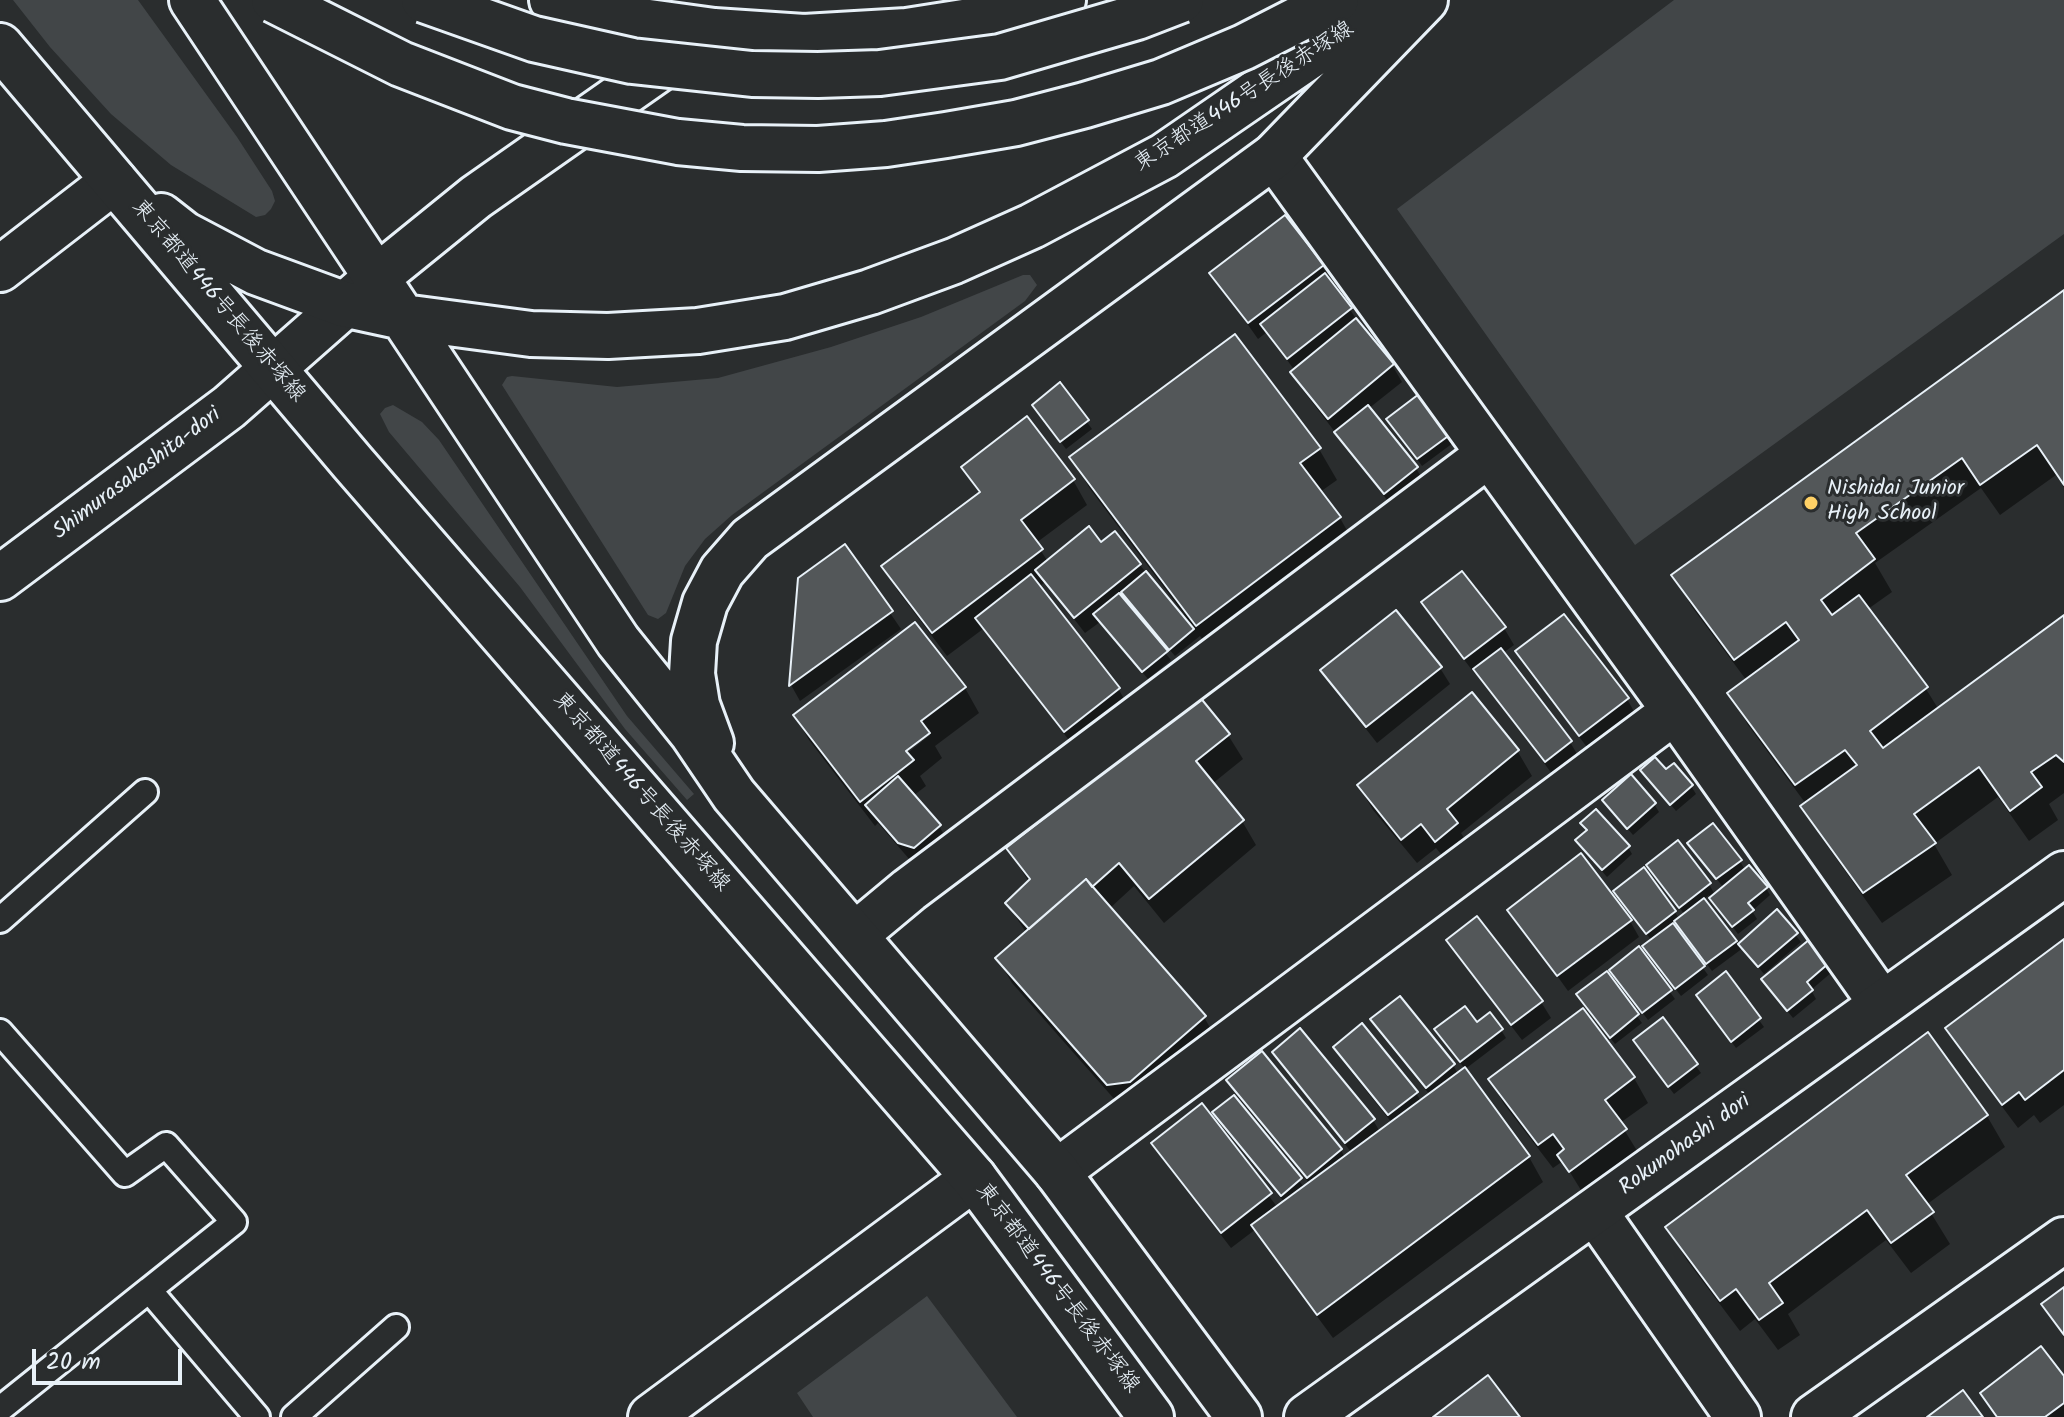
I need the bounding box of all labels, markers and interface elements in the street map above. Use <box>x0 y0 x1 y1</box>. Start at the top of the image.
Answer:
street label: 東京都道446号長後赤塚線 <box>1130 17 1360 179</box>
street label: 東京都道446号長後赤塚線 <box>124 195 310 409</box>
street label: Shimurasakashita-dori <box>49 403 227 547</box>
place label: Nishidai Junior High School <box>1827 477 1964 528</box>
marker: Nishidai Junior High School <box>1802 494 1820 512</box>
street label: 東京都道446号長後赤塚線 <box>546 688 734 898</box>
street label: Rokunohashi dori <box>1615 1089 1757 1203</box>
street label: 東京都道446号長後赤塚線 <box>968 1179 1144 1399</box>
scale bar <box>36 1333 186 1383</box>
text: 20 m <box>46 1343 101 1382</box>

